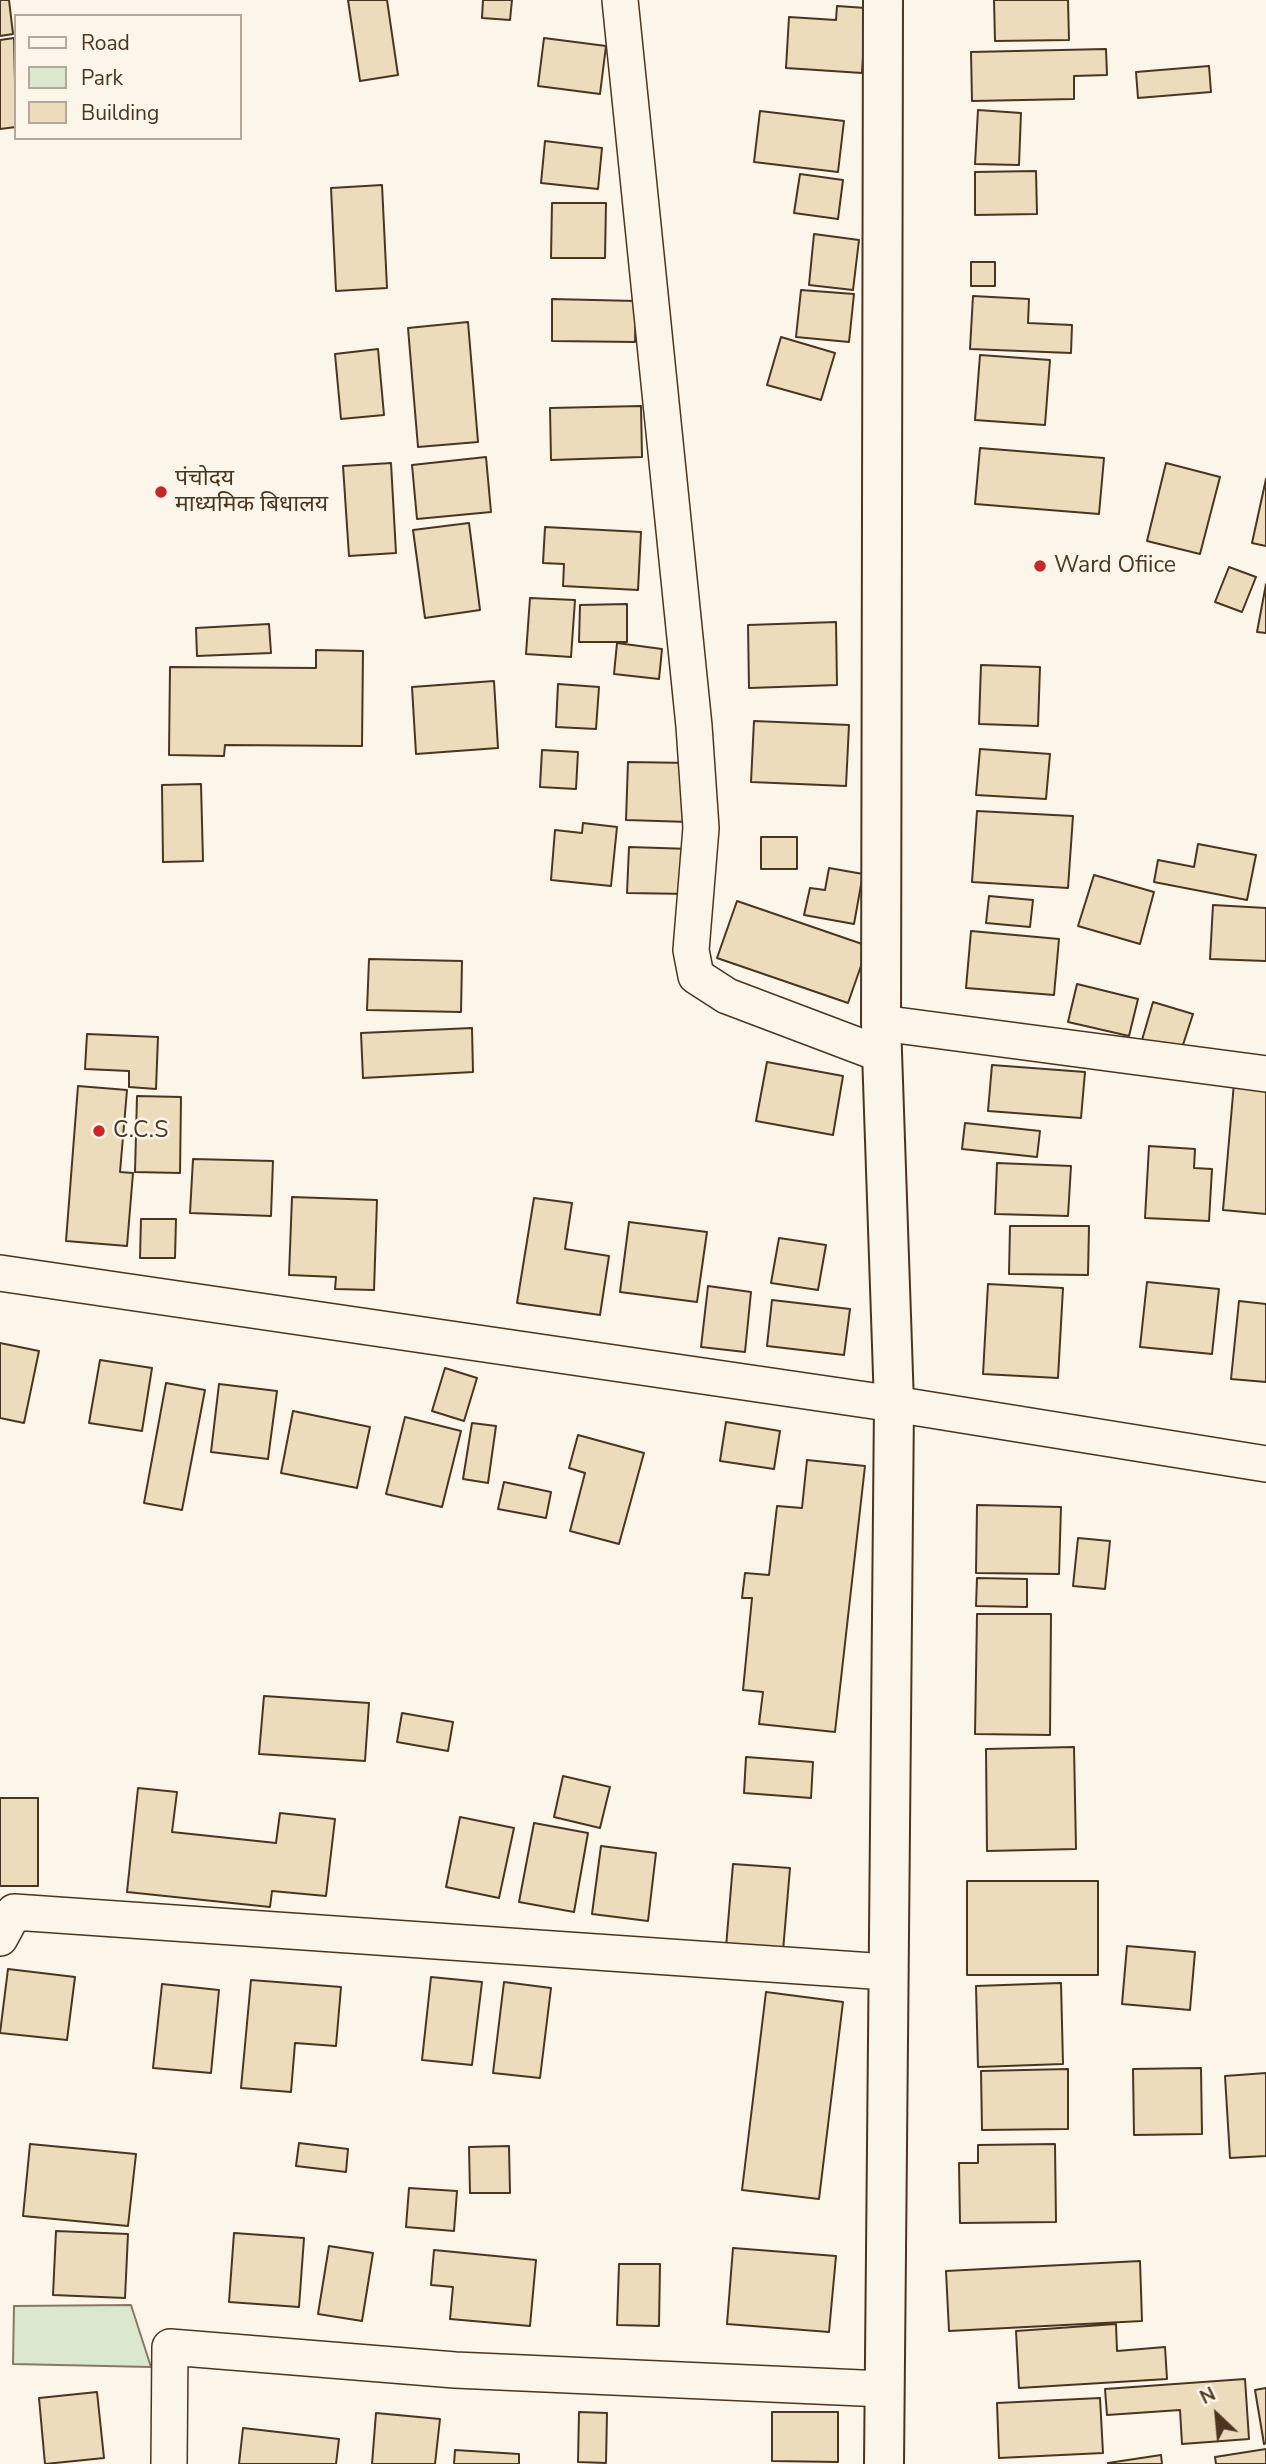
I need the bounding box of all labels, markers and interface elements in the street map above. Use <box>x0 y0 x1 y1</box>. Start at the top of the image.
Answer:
legend <box>14 14 242 140</box>
text: Road <box>81 29 130 57</box>
text: Park <box>81 64 123 92</box>
text: Building <box>81 99 159 127</box>
place label: पंचोदय माध्यमिक बिधालय <box>175 465 328 519</box>
marker: पंचोदय माध्यमिक बिधालय <box>153 484 169 500</box>
place label: Ward Ofiice <box>1054 552 1176 580</box>
marker: Ward Ofiice <box>1032 558 1048 574</box>
place label: C.C.S <box>113 1117 168 1145</box>
marker: C.C.S <box>91 1123 107 1139</box>
north arrow <box>1182 2380 1252 2450</box>
text: N <box>1196 2381 1220 2411</box>

